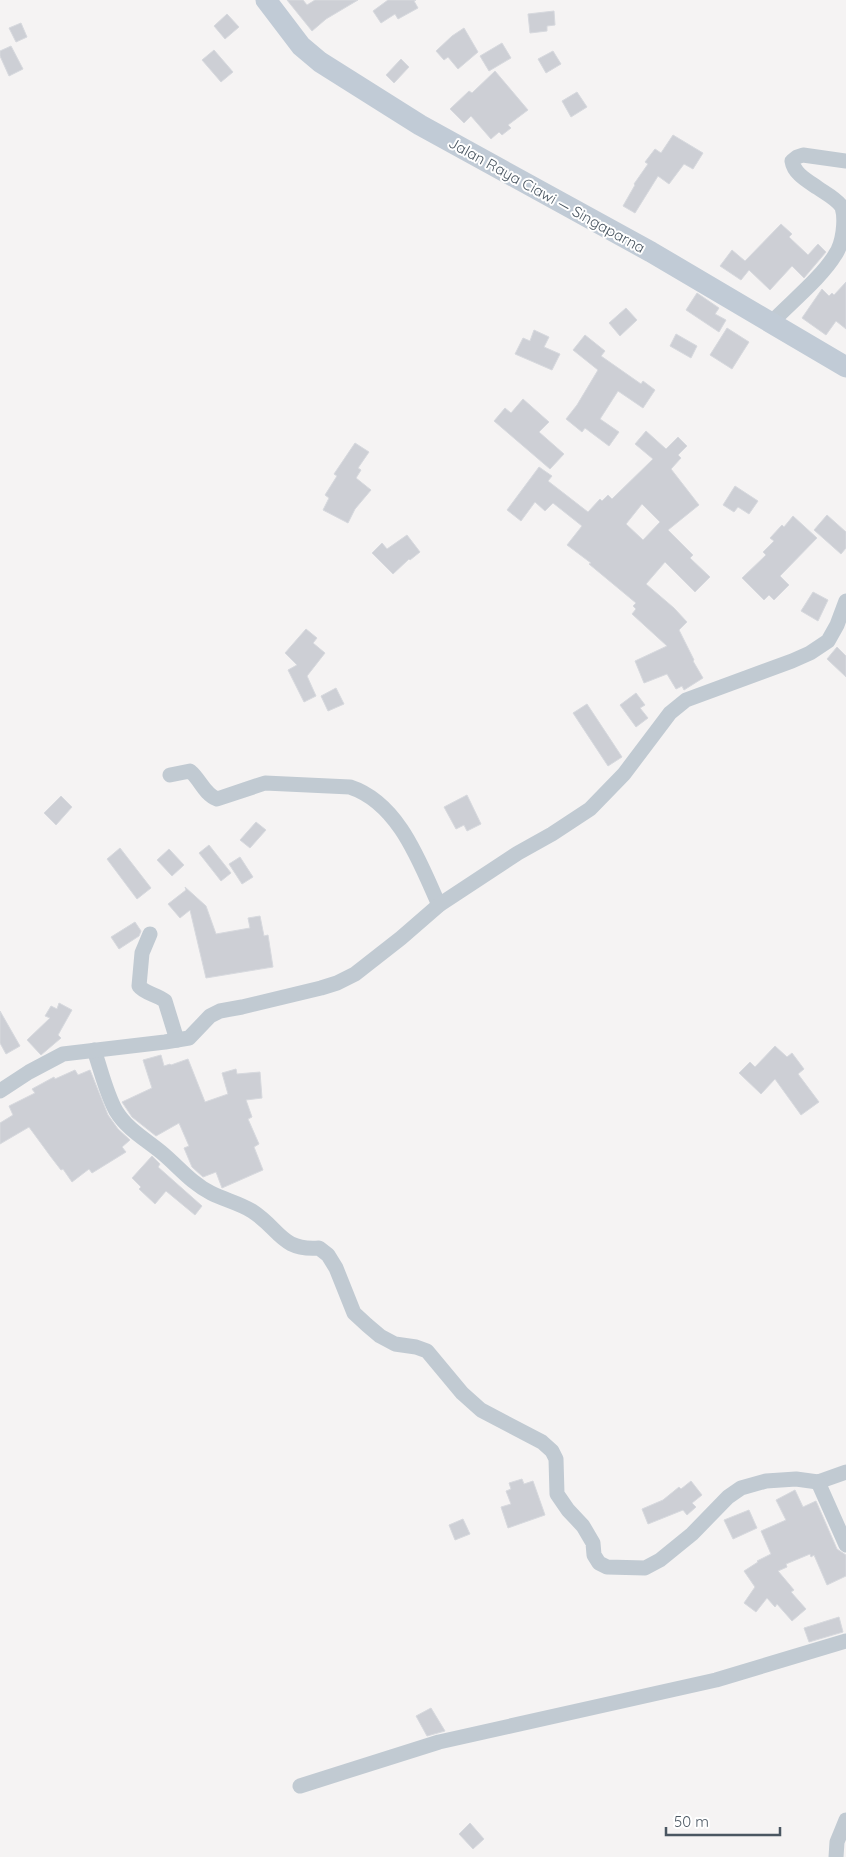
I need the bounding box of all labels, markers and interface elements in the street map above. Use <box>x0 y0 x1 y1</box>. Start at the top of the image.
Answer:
street label: Jalan Raya Ciawi — Singaparna <box>446 133 648 257</box>
scale bar <box>666 1804 780 1836</box>
text: 50 m <box>674 1812 709 1831</box>

